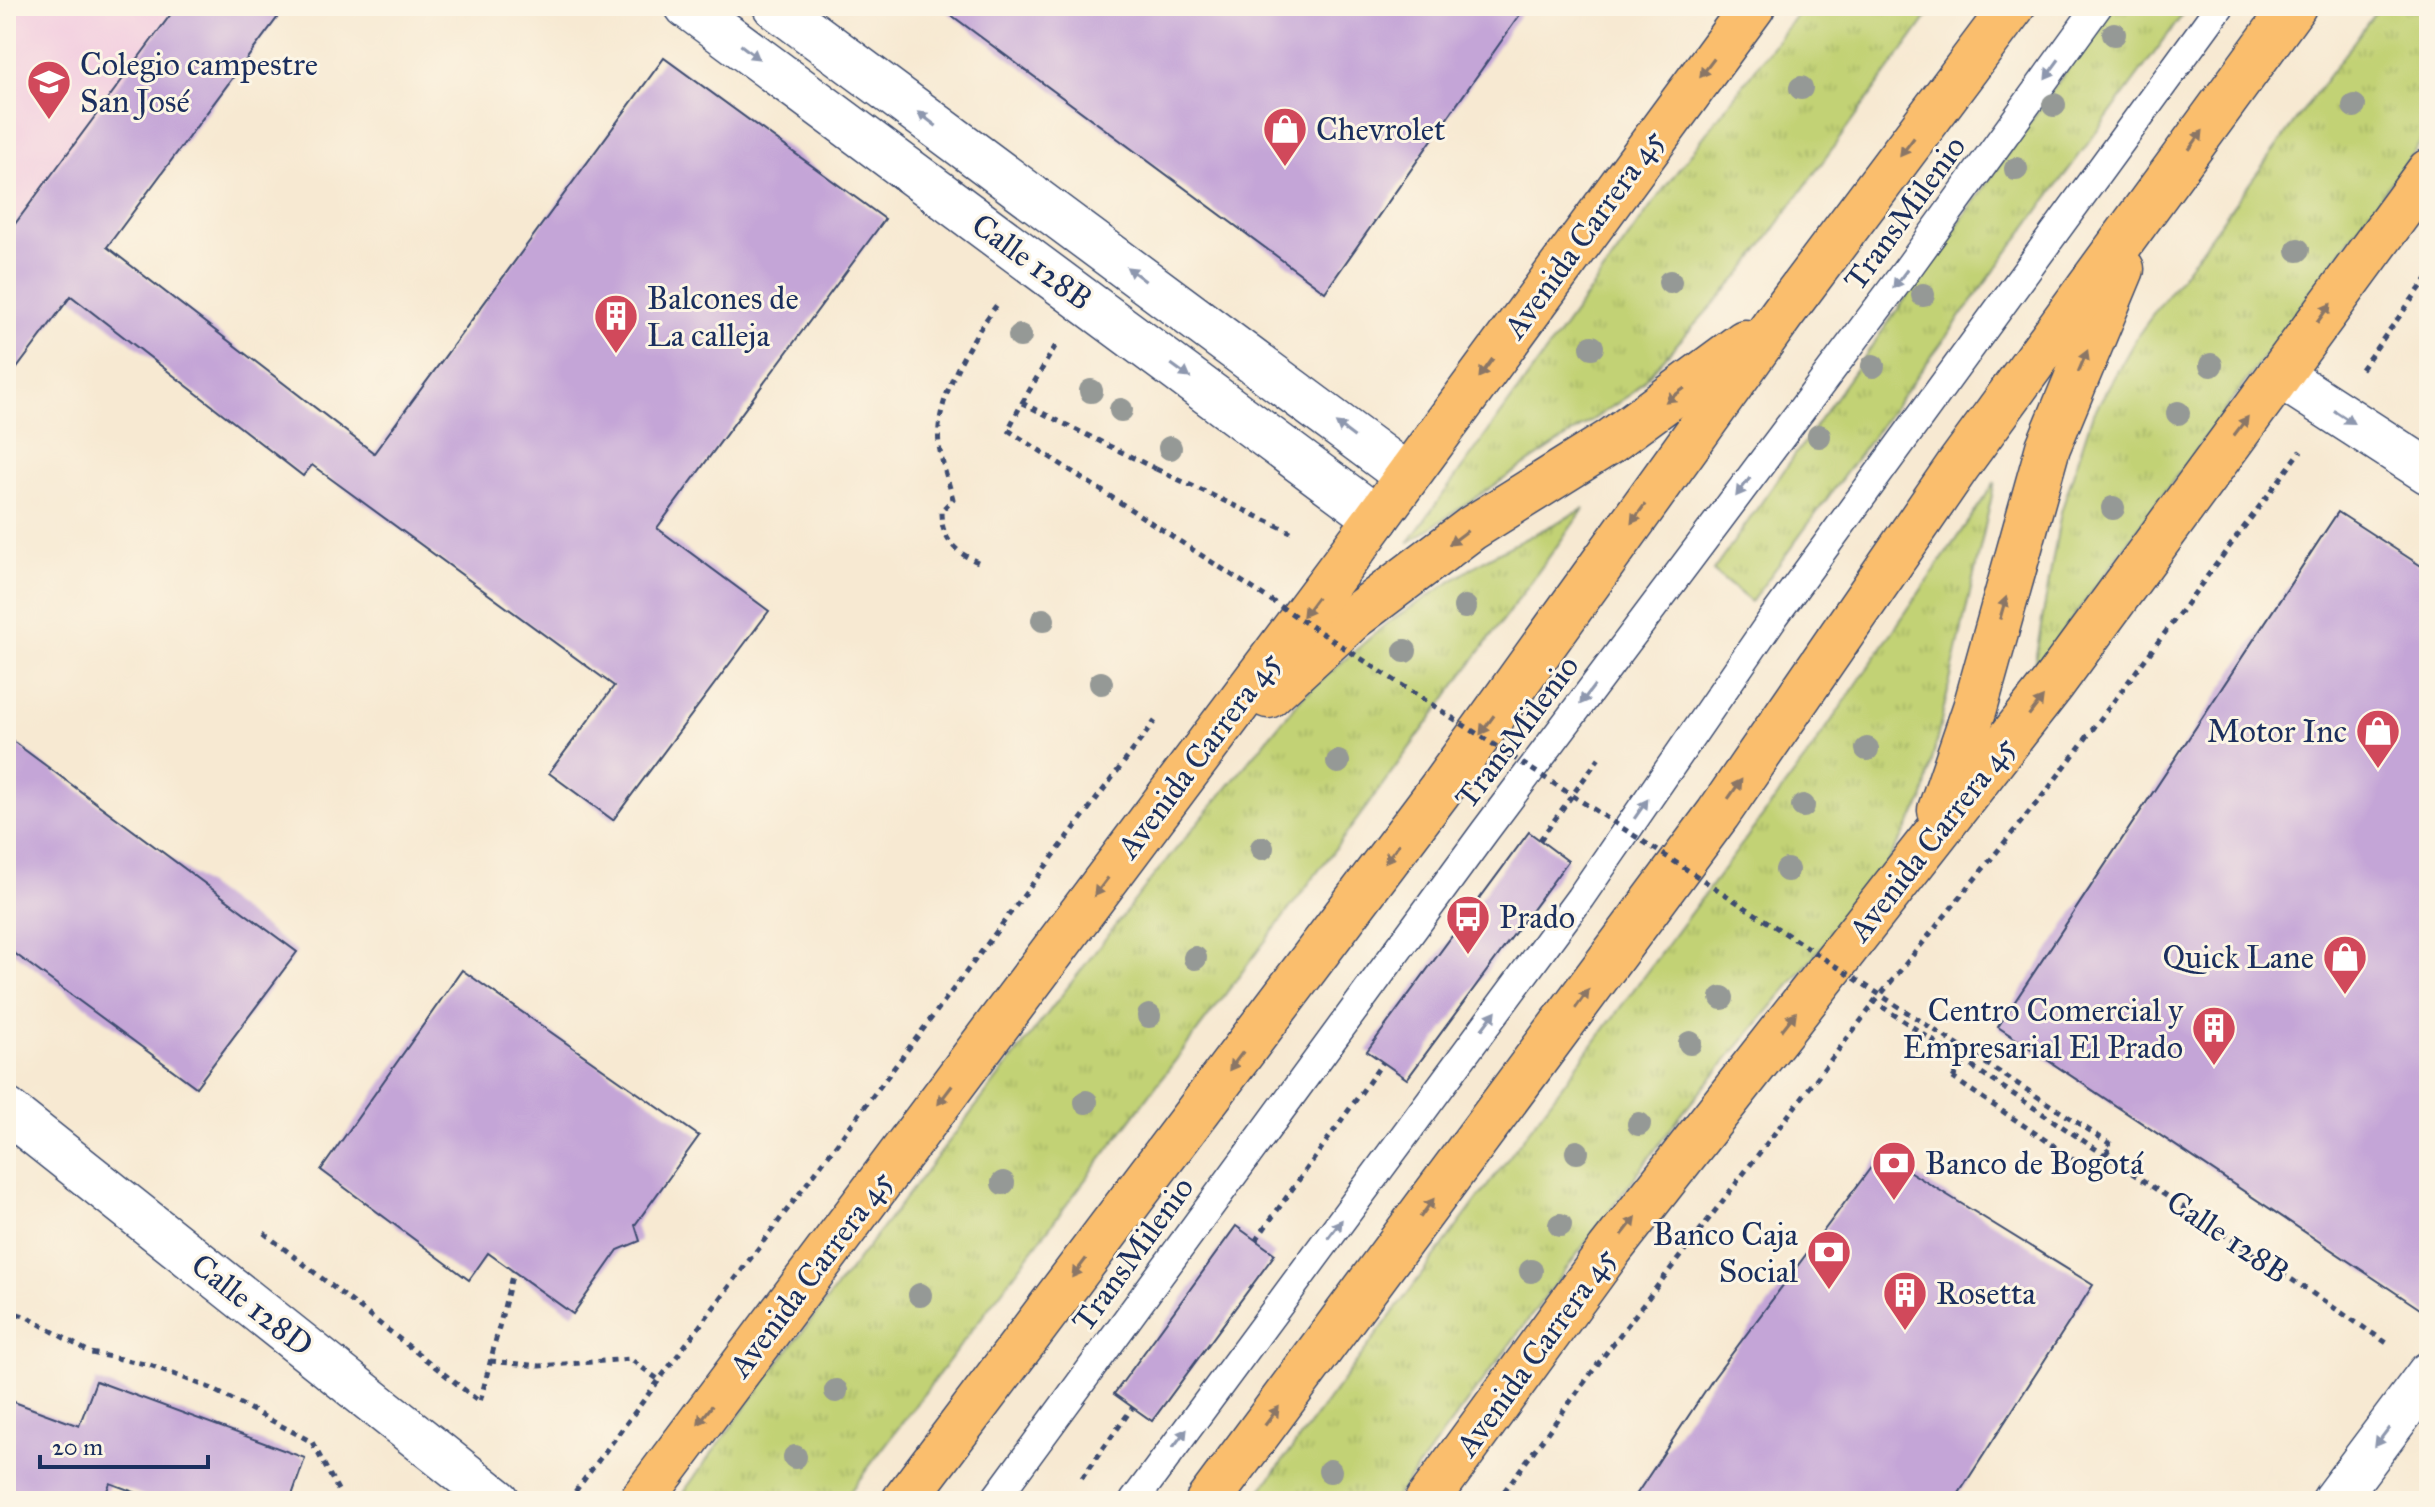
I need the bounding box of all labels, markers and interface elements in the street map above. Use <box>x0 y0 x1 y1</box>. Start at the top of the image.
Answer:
one-way arrow <box>740 44 760 60</box>
place label: Colegio campestre San José <box>80 45 318 121</box>
school or university icon: Colegio campestre San José <box>25 58 73 121</box>
one-way arrow <box>1699 58 1715 79</box>
one-way arrow <box>2045 59 2061 79</box>
shop icon: Chevrolet <box>1261 105 1309 168</box>
place label: Chevrolet <box>1316 110 1445 149</box>
one-way arrow <box>917 112 938 128</box>
street label: Avenida Carrera 45 <box>1494 122 1673 348</box>
street label: TransMilenio <box>1836 128 1974 298</box>
one-way arrow <box>2187 129 2203 150</box>
one-way arrow <box>1899 137 1915 157</box>
street label: Calle 128B <box>964 205 1100 319</box>
one-way arrow <box>1126 267 1146 283</box>
one-way arrow <box>1892 269 1908 290</box>
place label: Balcones de La calleja <box>647 279 799 355</box>
building icon: Balcones de La calleja <box>592 292 640 355</box>
one-way arrow <box>2315 303 2331 324</box>
one-way arrow <box>2077 349 2090 373</box>
one-way arrow <box>1478 357 1494 379</box>
one-way arrow <box>1170 363 1192 379</box>
one-way arrow <box>1664 387 1686 403</box>
one-way arrow <box>2334 409 2355 424</box>
one-way arrow <box>2232 416 2248 436</box>
one-way arrow <box>1335 422 1355 438</box>
one-way arrow <box>1736 477 1752 498</box>
one-way arrow <box>1631 503 1646 524</box>
one-way arrow <box>1448 530 1468 546</box>
one-way arrow <box>1997 596 2010 620</box>
one-way arrow <box>1302 597 1318 617</box>
street label: Avenida Carrera 45 <box>1107 644 1289 868</box>
street label: TransMilenio <box>1447 648 1587 816</box>
one-way arrow <box>1580 685 1596 706</box>
one-way arrow <box>2027 696 2043 716</box>
shop icon: Motor Inc <box>2354 707 2402 770</box>
place label: Motor Inc <box>2207 712 2347 751</box>
one-way arrow <box>1479 714 1495 735</box>
street label: Avenida Carrera 45 <box>1839 729 2024 951</box>
one-way arrow <box>1727 778 1742 799</box>
one-way arrow <box>1633 799 1648 820</box>
one-way arrow <box>1385 843 1401 863</box>
one-way arrow <box>1093 876 1109 897</box>
bus stop icon: Prado <box>1444 893 1492 956</box>
place label: Prado <box>1499 898 1575 937</box>
shop icon: Quick Lane <box>2321 933 2369 996</box>
place label: Quick Lane <box>2163 938 2314 977</box>
one-way arrow <box>1573 989 1589 1009</box>
place label: Centro Comercial y Empresarial El Prado <box>1903 991 2184 1067</box>
building icon: Centro Comercial y Empresarial El Prado <box>2190 1004 2238 1067</box>
one-way arrow <box>1481 1010 1497 1031</box>
one-way arrow <box>1780 1011 1797 1031</box>
one-way arrow <box>1228 1050 1244 1071</box>
one-way arrow <box>937 1084 953 1106</box>
bank icon: Banco de Bogotá <box>1870 1139 1918 1202</box>
place label: Banco de Bogotá <box>1925 1144 2144 1183</box>
street label: Avenida Carrera 45 <box>719 1163 901 1387</box>
street label: TransMilenio <box>1064 1169 1202 1339</box>
street label: Calle 128B <box>2159 1182 2297 1292</box>
one-way arrow <box>1419 1198 1435 1219</box>
one-way arrow <box>1620 1215 1636 1236</box>
place label: Banco Caja Social <box>1653 1215 1798 1291</box>
one-way arrow <box>1326 1219 1342 1240</box>
bank icon: Banco Caja Social <box>1805 1228 1853 1291</box>
street label: Avenida Carrera 45 <box>1446 1240 1625 1466</box>
street label: Calle 128D <box>183 1245 321 1365</box>
one-way arrow <box>1071 1258 1087 1278</box>
building icon: Rosetta <box>1881 1269 1929 1332</box>
place label: Rosetta <box>1936 1274 2036 1313</box>
one-way arrow <box>698 1405 714 1425</box>
one-way arrow <box>1263 1406 1279 1427</box>
scale bar <box>40 1419 208 1469</box>
one-way arrow <box>2375 1427 2391 1447</box>
one-way arrow <box>1172 1428 1187 1449</box>
text: 20 m <box>52 1432 103 1462</box>

